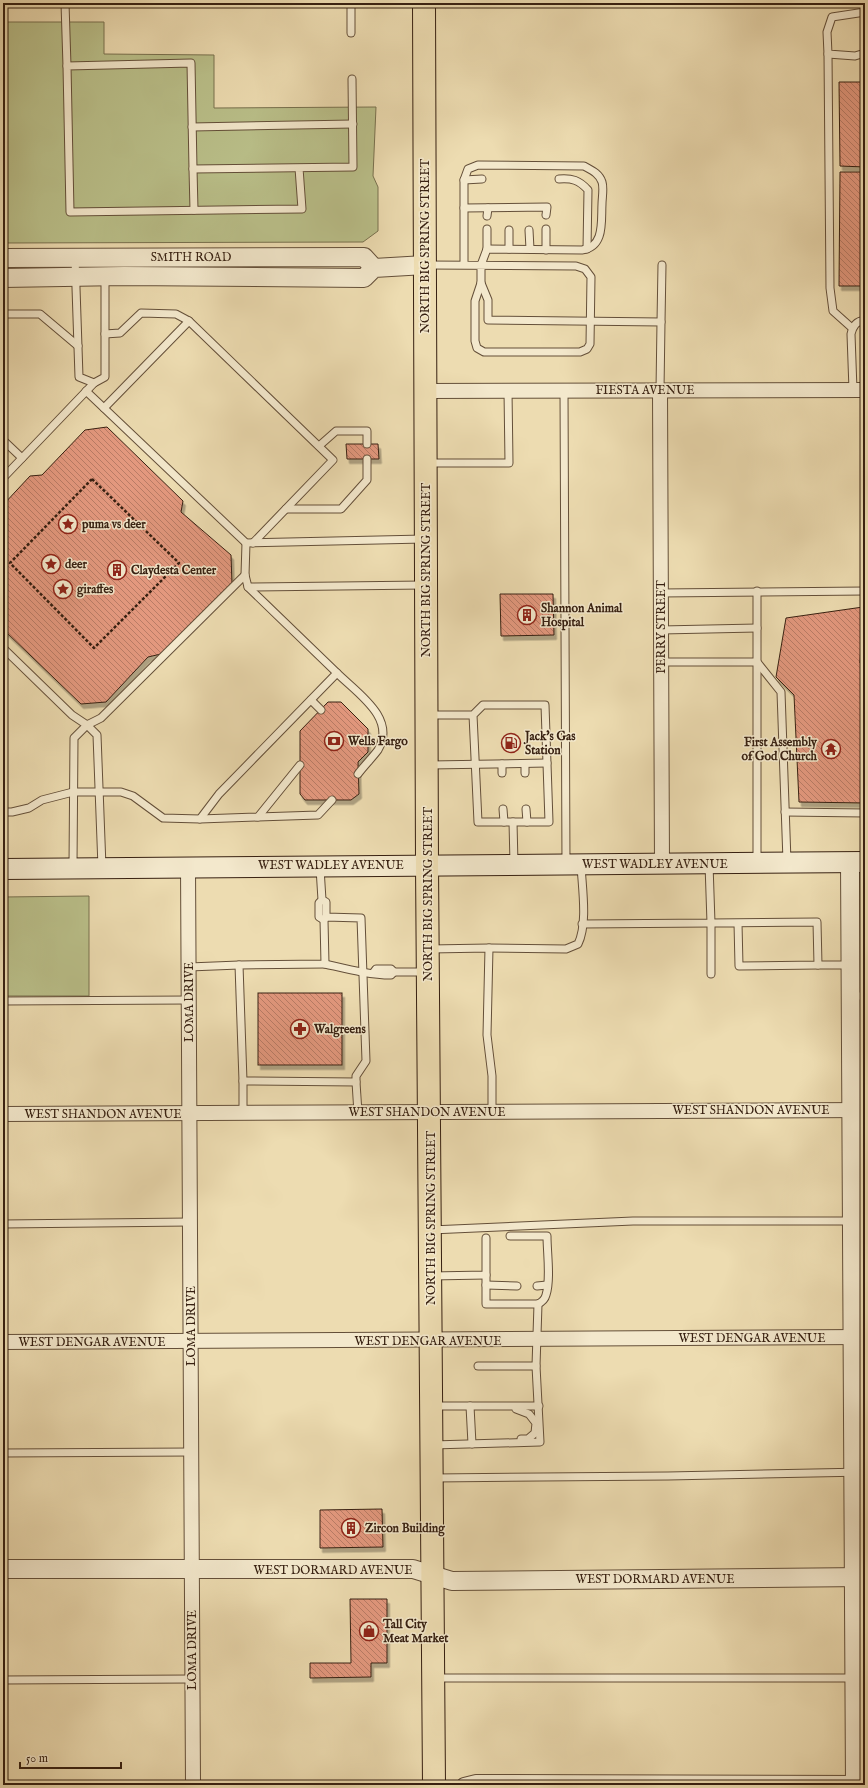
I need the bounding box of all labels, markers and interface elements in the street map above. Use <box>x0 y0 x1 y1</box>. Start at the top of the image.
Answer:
street label: NORTH BIG SPRING STREET <box>418 158 433 333</box>
street label: SMITH ROAD <box>151 250 232 265</box>
street label: FIESTA AVENUE <box>596 383 695 398</box>
street label: NORTH BIG SPRING STREET <box>419 482 434 657</box>
place icon: puma vs deer <box>57 513 79 535</box>
place label: puma vs deer <box>81 517 146 533</box>
place icon: deer <box>40 553 62 575</box>
place label: deer <box>65 557 87 572</box>
building icon: Claydesta Center <box>106 559 128 581</box>
place label: Claydesta Center <box>131 563 217 579</box>
place icon: giraffes <box>52 578 74 600</box>
street label: PERRY STREET <box>654 580 669 674</box>
place label: giraffes <box>77 582 114 598</box>
place label: Shannon Animal Hospital <box>541 601 623 631</box>
building icon: Shannon Animal Hospital <box>516 604 538 626</box>
place label: Jack's Gas Station <box>523 729 576 758</box>
bank icon: Wells Fargo <box>323 730 345 752</box>
fuel station icon: Jack's Gas Station <box>500 732 522 754</box>
place label: Wells Fargo <box>347 734 408 750</box>
place label: First Assembly of God Church <box>742 735 818 764</box>
temple icon: First Assembly of God Church <box>820 738 842 760</box>
street label: NORTH BIG SPRING STREET <box>421 806 436 981</box>
street label: WEST WADLEY AVENUE <box>582 857 728 872</box>
street label: WEST WADLEY AVENUE <box>258 858 404 873</box>
street label: LOMA DRIVE <box>182 962 197 1042</box>
pharmacy icon: Walgreens <box>289 1018 311 1040</box>
place label: Walgreens <box>313 1022 366 1038</box>
street label: WEST SHANDON AVENUE <box>672 1103 830 1118</box>
street label: WEST SHANDON AVENUE <box>348 1105 506 1120</box>
street label: WEST SHANDON AVENUE <box>24 1107 182 1122</box>
street label: NORTH BIG SPRING STREET <box>424 1130 439 1305</box>
street label: LOMA DRIVE <box>184 1286 199 1366</box>
street label: WEST DENGAR AVENUE <box>678 1331 826 1346</box>
street label: WEST DENGAR AVENUE <box>354 1334 502 1349</box>
street label: WEST DENGAR AVENUE <box>18 1335 166 1350</box>
building icon: Zircon Building <box>340 1517 362 1539</box>
place label: Zircon Building <box>365 1521 445 1537</box>
street label: WEST DORMARD AVENUE <box>253 1563 413 1578</box>
street label: WEST DORMARD AVENUE <box>575 1572 735 1587</box>
street label: LOMA DRIVE <box>185 1610 200 1690</box>
place label: Tall City Meat Market <box>382 1617 449 1646</box>
shop icon: Tall City Meat Market <box>358 1620 380 1642</box>
scale bar <box>20 1744 121 1770</box>
text: 50 m <box>26 1751 48 1766</box>

